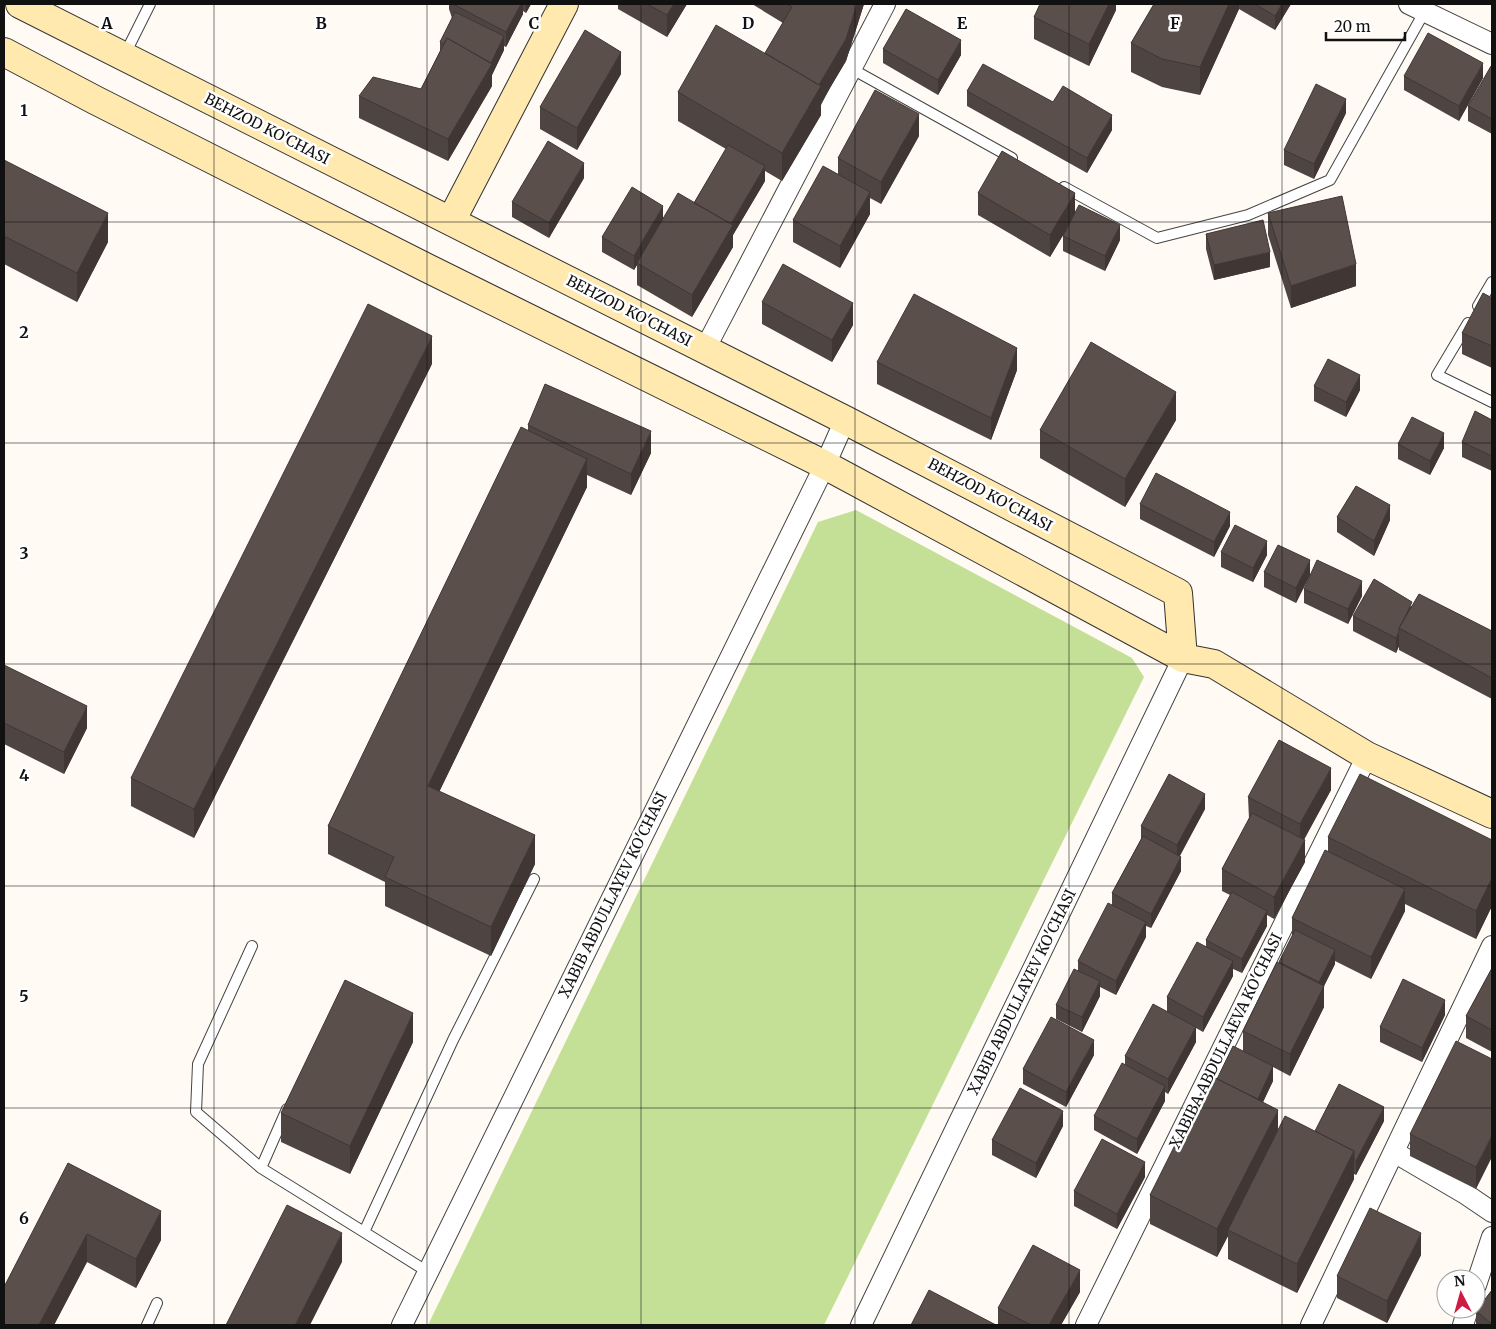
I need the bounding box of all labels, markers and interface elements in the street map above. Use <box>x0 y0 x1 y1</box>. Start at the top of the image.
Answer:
scale bar <box>1326 10 1405 42</box>
text: A <box>100 13 113 33</box>
text: B <box>315 13 327 33</box>
text: C <box>529 13 539 33</box>
text: D <box>742 13 754 33</box>
text: E <box>957 13 968 33</box>
text: F <box>1170 13 1180 33</box>
text: 20 m <box>1334 17 1371 36</box>
street label: BEHZOD KO'CHASI <box>201 89 333 168</box>
text: 1 <box>20 100 28 120</box>
street label: BEHZOD KO'CHASI <box>563 271 695 350</box>
text: 2 <box>19 322 29 342</box>
street label: BEHZOD KO'CHASI <box>925 454 1056 535</box>
text: 3 <box>19 543 29 563</box>
text: 4 <box>19 765 29 785</box>
street label: XABIB ABDULLAYEV KO'CHASI <box>554 789 671 1001</box>
street label: XABIB ABDULLAYEV KO'CHASI <box>963 886 1080 1098</box>
street label: XABIBA ABDULLAEVA KO'CHASI <box>1165 930 1286 1152</box>
text: 5 <box>19 986 29 1006</box>
text: 6 <box>19 1208 29 1228</box>
north arrow <box>1436 1269 1486 1319</box>
text: N <box>1453 1272 1466 1291</box>

